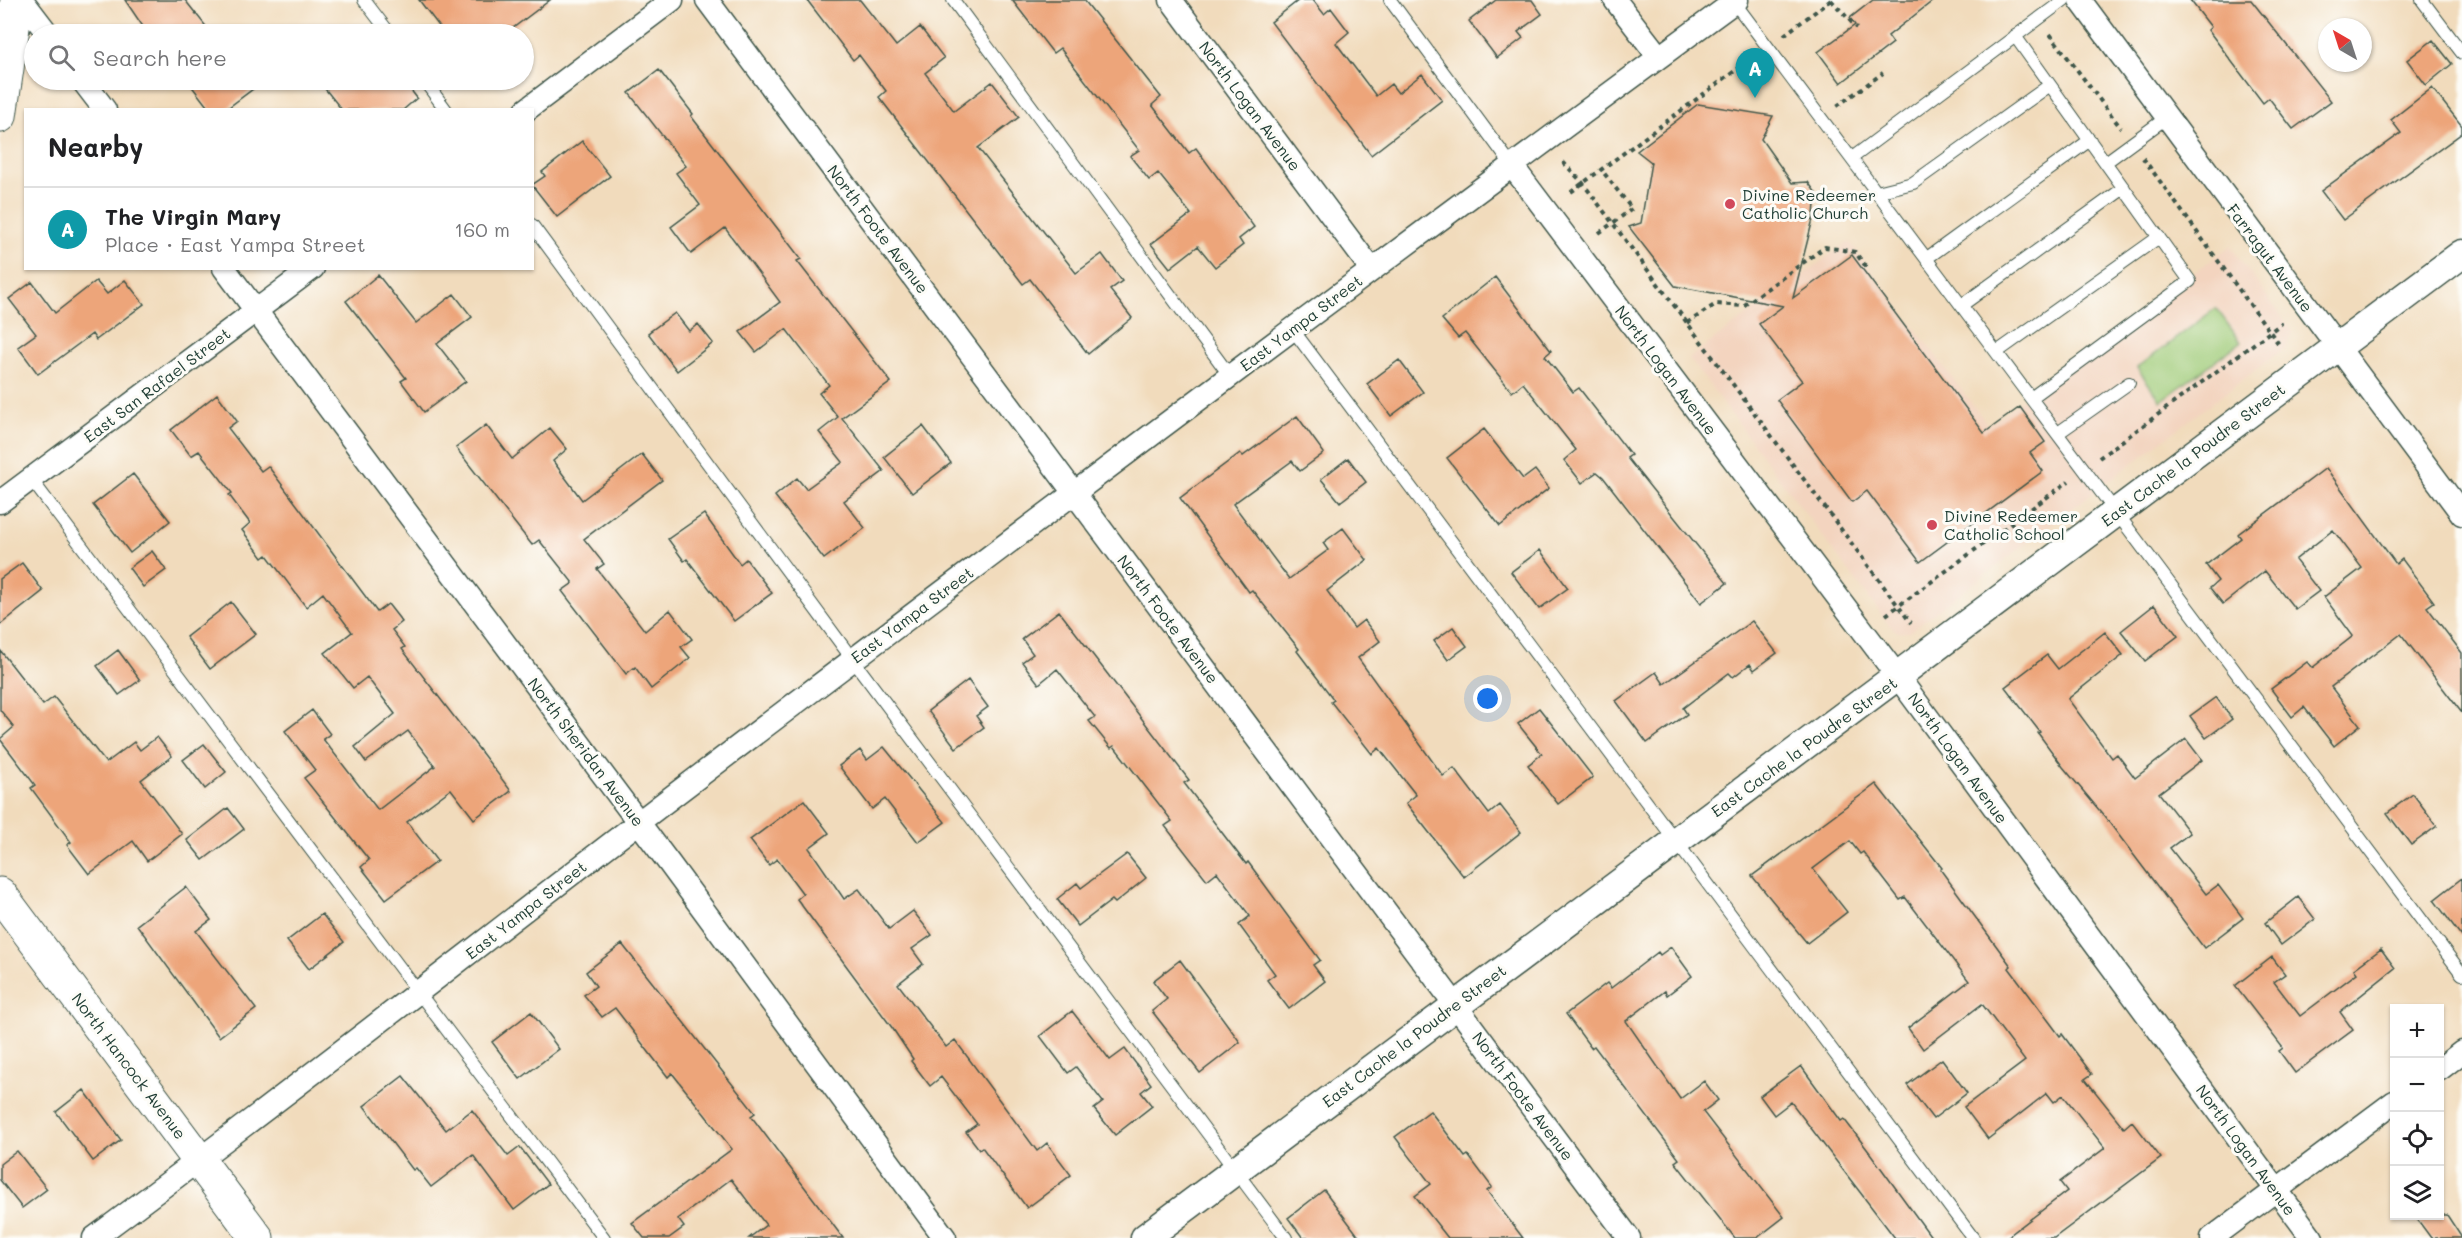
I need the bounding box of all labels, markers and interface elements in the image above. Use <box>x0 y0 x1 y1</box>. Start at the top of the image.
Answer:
north arrow <box>2318 18 2372 72</box>
search box <box>24 24 534 90</box>
street label: North Logan Avenue <box>1195 37 1306 175</box>
icon: search <box>45 41 78 74</box>
text: Search here <box>93 43 227 72</box>
pin: A <box>1736 48 1774 98</box>
text: Nearby <box>48 130 143 164</box>
street label: North Foote Avenue <box>823 160 934 297</box>
place label: Divine Redeemer Catholic Church <box>1742 184 1876 223</box>
marker: Divine Redeemer Catholic Church <box>1723 197 1737 211</box>
street label: Farragut Avenue <box>2223 199 2318 316</box>
text: The Virgin Mary <box>105 202 281 231</box>
text: A <box>61 216 74 242</box>
text: 160 m <box>454 216 510 242</box>
text: Place · East Yampa Street <box>105 231 366 257</box>
street label: East Yampa Street <box>1235 270 1366 376</box>
street label: North Logan Avenue <box>1611 301 1722 439</box>
street label: East San Rafael Street <box>79 323 234 447</box>
street label: East Cache la Poudre Street <box>2096 378 2289 531</box>
place label: Divine Redeemer Catholic School <box>1944 505 2078 544</box>
marker: Divine Redeemer Catholic School <box>1925 518 1939 532</box>
street label: North Foote Avenue <box>1113 550 1224 687</box>
street label: East Yampa Street <box>846 562 977 668</box>
street label: East Cache la Poudre Street <box>1706 672 1901 821</box>
street label: North Sheridan Avenue <box>524 673 649 830</box>
your location <box>1473 684 1502 713</box>
street label: North Logan Avenue <box>1904 688 2013 827</box>
street label: East Yampa Street <box>461 856 591 963</box>
street label: East Cache la Poudre Street <box>1317 959 1510 1112</box>
street label: North Hancock Avenue <box>67 988 191 1143</box>
map controls <box>2390 1004 2444 1220</box>
button: + <box>2390 1004 2444 1058</box>
street label: North Foote Avenue <box>1468 1027 1579 1164</box>
button: − <box>2390 1058 2444 1112</box>
street label: North Logan Avenue <box>2192 1080 2301 1219</box>
button: locate <box>2390 1112 2444 1166</box>
button: layers <box>2390 1166 2444 1220</box>

